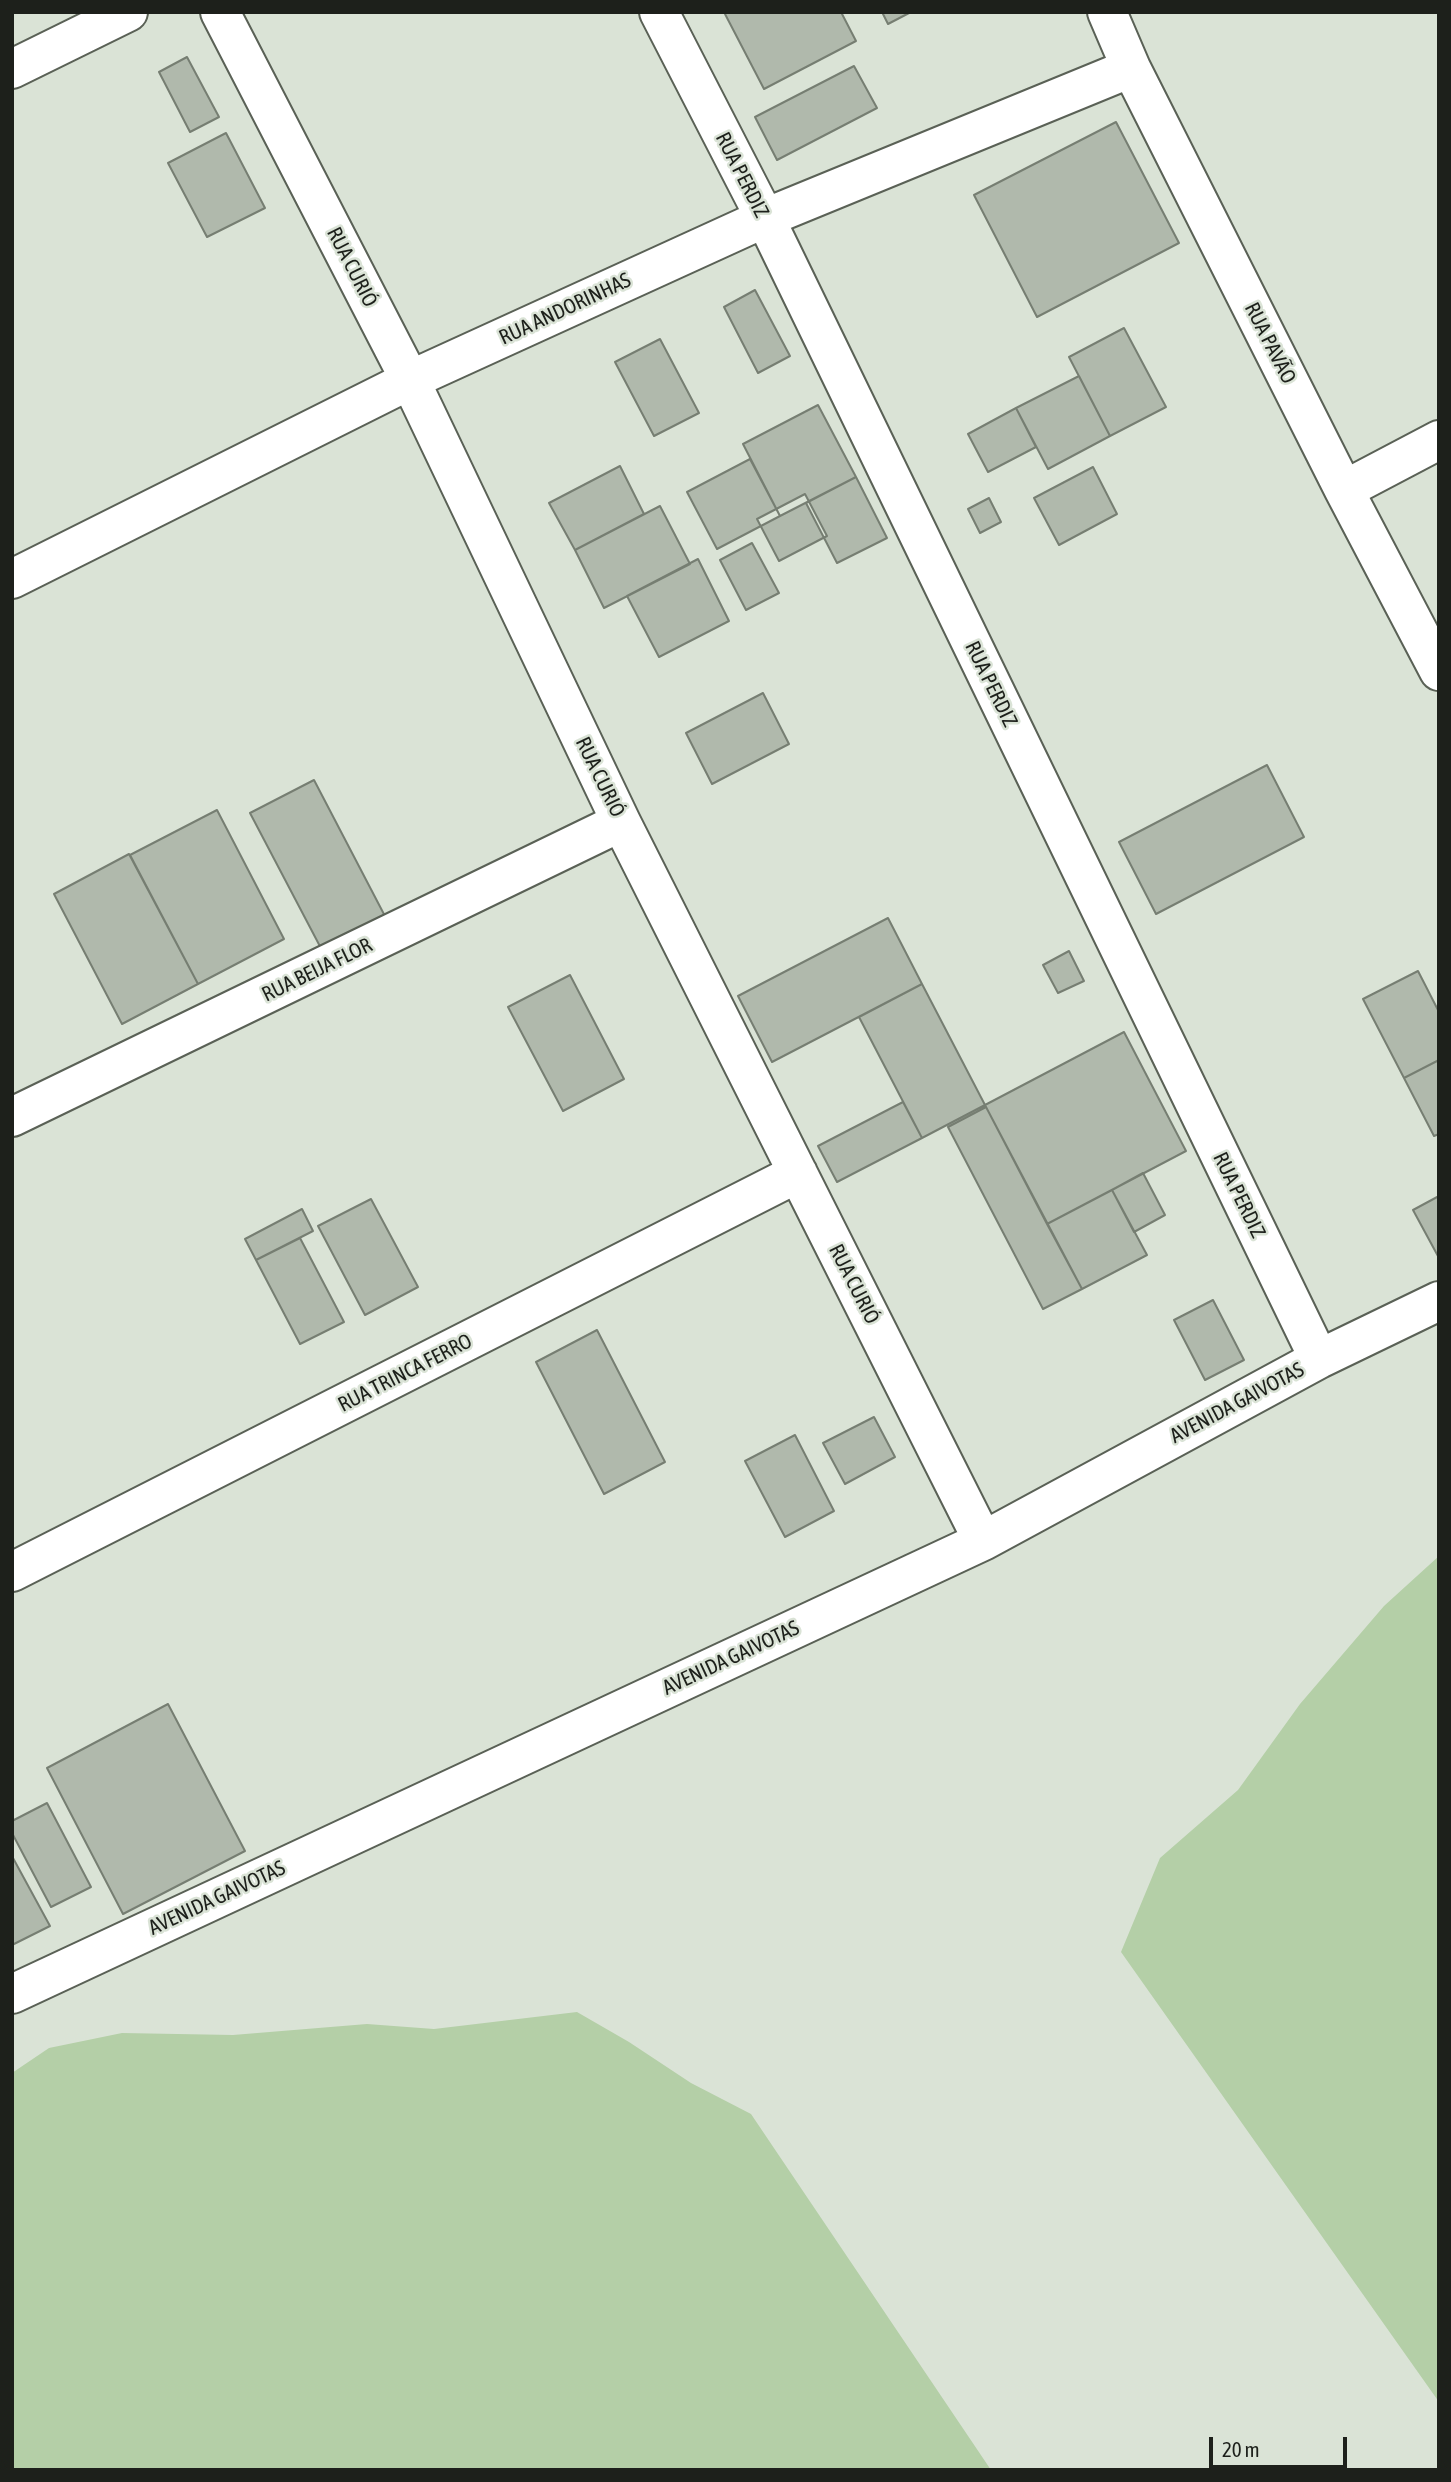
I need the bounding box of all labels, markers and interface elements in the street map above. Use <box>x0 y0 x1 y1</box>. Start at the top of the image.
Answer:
street label: RUA PERDIZ <box>710 128 774 222</box>
street label: RUA CURIÓ <box>321 223 383 311</box>
street label: RUA ANDORINHAS <box>495 268 635 350</box>
street label: RUA PAVÃO <box>1239 298 1301 388</box>
street label: RUA PERDIZ <box>959 637 1023 731</box>
street label: RUA CURIÓ <box>570 733 630 821</box>
street label: RUA BEIJA FLOR <box>258 933 376 1007</box>
street label: RUA PERDIZ <box>1207 1148 1271 1242</box>
street label: RUA CURIÓ <box>823 1240 885 1328</box>
street label: RUA TRINCA FERRO <box>334 1328 476 1418</box>
street label: AVENIDA GAIVOTAS <box>1166 1357 1308 1449</box>
street label: AVENIDA GAIVOTAS <box>659 1615 803 1701</box>
street label: AVENIDA GAIVOTAS <box>145 1855 289 1941</box>
scale bar <box>1213 2422 1351 2466</box>
text: 20 m <box>1222 2437 1260 2461</box>

